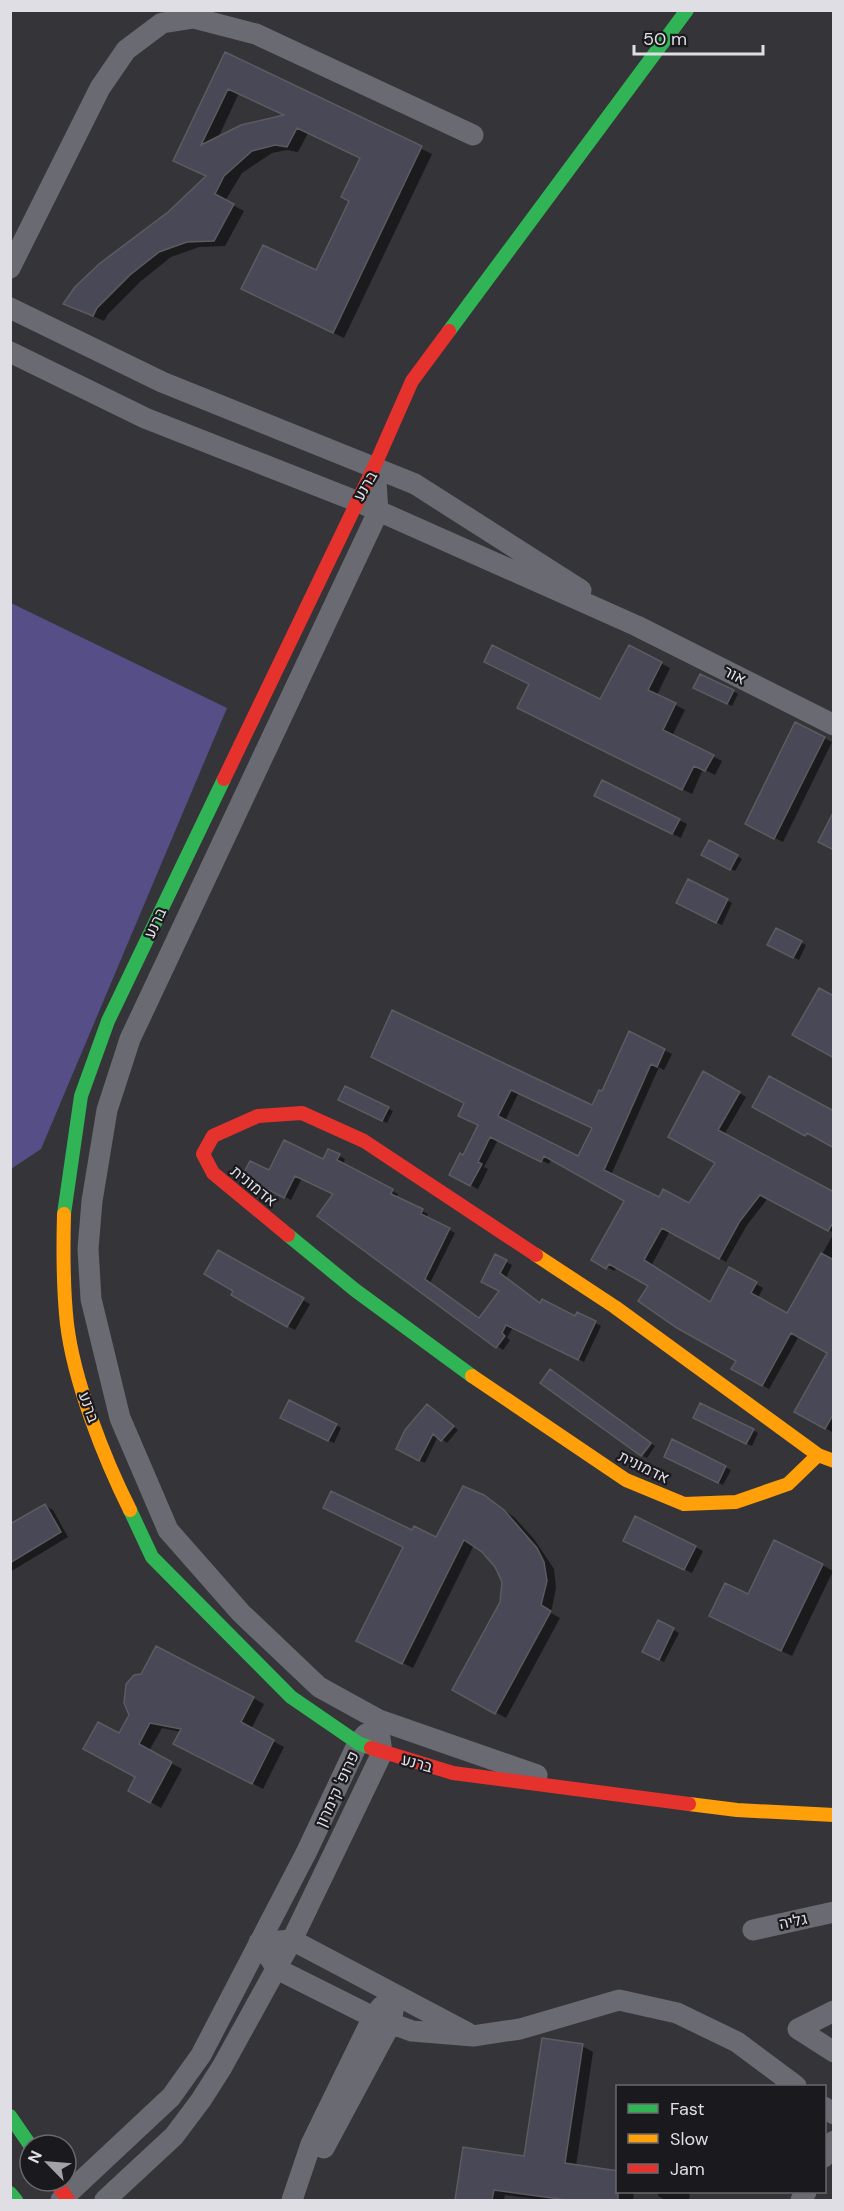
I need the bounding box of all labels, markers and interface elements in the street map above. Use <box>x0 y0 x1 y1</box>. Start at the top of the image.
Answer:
scale bar <box>634 18 763 56</box>
text: 50 m <box>643 27 687 51</box>
street label: ברנע <box>348 467 382 505</box>
street label: אור <box>720 660 750 690</box>
street label: ברנע <box>139 904 171 942</box>
street label: אדמונית <box>226 1161 282 1211</box>
street label: ברנע <box>74 1389 104 1426</box>
street label: אדמונית <box>615 1446 673 1488</box>
street label: פרופ' קימרון <box>310 1748 364 1830</box>
street label: ברנע <box>399 1749 435 1778</box>
street label: גליה <box>777 1908 809 1934</box>
legend <box>616 2085 826 2193</box>
text: Fast <box>670 2097 705 2121</box>
text: Slow <box>670 2127 709 2151</box>
north arrow <box>18 2133 78 2193</box>
text: N <box>23 2147 47 2167</box>
text: Jam <box>670 2157 705 2181</box>

